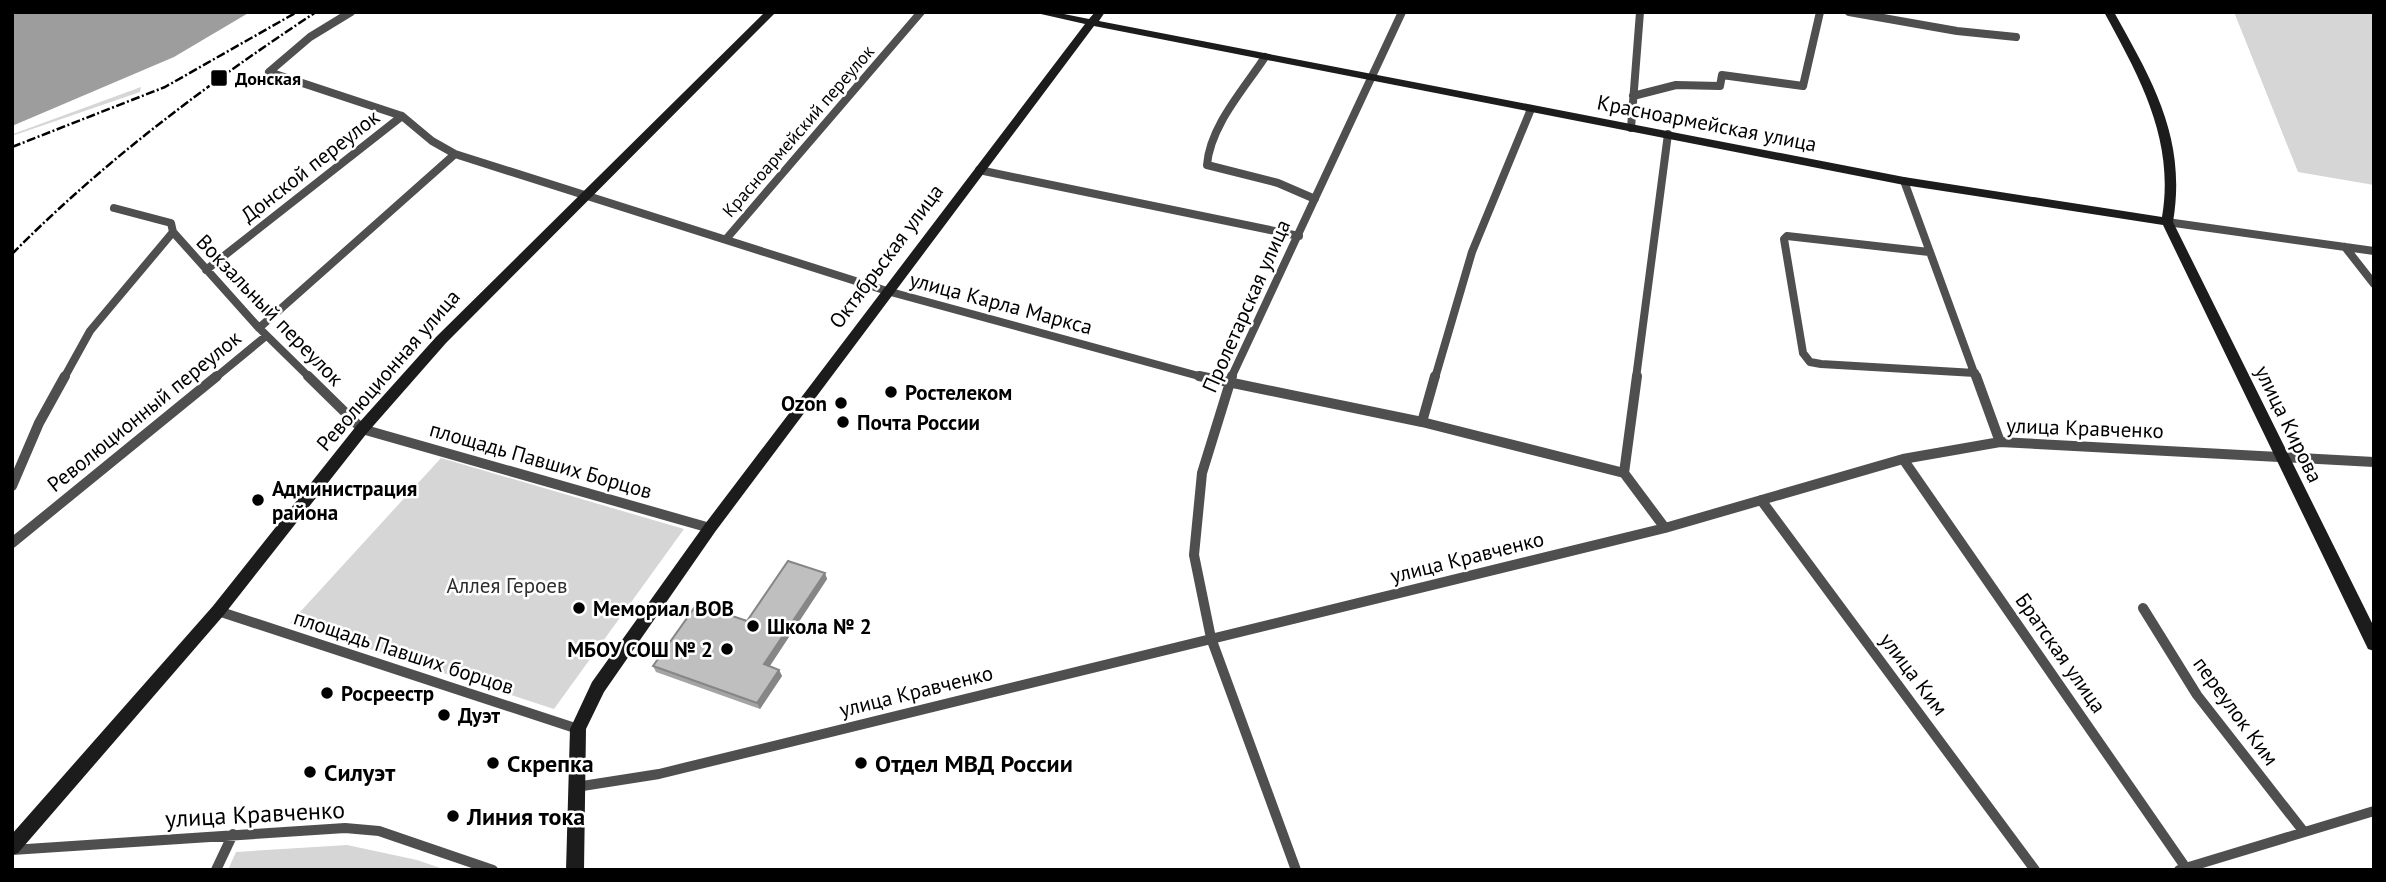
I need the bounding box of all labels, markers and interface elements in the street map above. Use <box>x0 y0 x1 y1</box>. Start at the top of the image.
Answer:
street label: Красноармейский переулок <box>717 40 879 222</box>
place label: Донская <box>235 67 301 90</box>
marker: Донская <box>209 68 229 88</box>
street label: Красноармейская улица <box>1595 88 1819 158</box>
street label: Донской переулок <box>235 103 385 229</box>
street label: Октябрьская улица <box>823 178 949 334</box>
street label: Пролетарская улица <box>1196 215 1296 397</box>
street label: Вокзальный переулок <box>191 228 349 392</box>
street label: улица Карла Маркса <box>907 266 1095 340</box>
street label: Революционная улица <box>310 284 466 456</box>
street label: Революционный переулок <box>42 324 246 498</box>
street label: улица Кирова <box>2249 361 2329 487</box>
place label: Ростелеком <box>905 379 1012 406</box>
marker: Ростелеком <box>883 384 899 400</box>
place label: Ozon <box>781 390 827 417</box>
marker: Ozon <box>833 395 849 411</box>
place label: Почта России <box>857 409 980 436</box>
street label: улица Кравченко <box>2006 412 2164 444</box>
marker: Почта России <box>835 414 851 430</box>
street label: площадь Павших Борцов <box>427 415 655 505</box>
place label: Администрация района <box>272 475 417 526</box>
marker: Администрация района <box>250 492 266 508</box>
street label: улица Кравченко <box>1387 525 1547 589</box>
park label: Аллея Героев <box>447 572 567 599</box>
street label: Братская улица <box>2010 588 2112 718</box>
place label: Мемориал ВОВ <box>593 595 734 622</box>
marker: Мемориал ВОВ <box>571 600 587 616</box>
street label: площадь Павших борцов <box>291 604 517 700</box>
place label: Школа № 2 <box>767 613 872 640</box>
marker: Школа № 2 <box>745 618 761 634</box>
street label: улица Ким <box>1874 627 1954 721</box>
place label: МБОУ СОШ № 2 <box>567 636 713 663</box>
marker: МБОУ СОШ № 2 <box>719 641 735 657</box>
street label: переулок Ким <box>2187 651 2285 771</box>
street label: улица Кравченко <box>836 659 996 723</box>
place label: Росреестр <box>341 680 434 707</box>
marker: Росреестр <box>319 685 335 701</box>
place label: Дуэт <box>458 702 500 729</box>
marker: Дуэт <box>436 707 452 723</box>
place label: Скрепка <box>507 748 594 779</box>
place label: Отдел МВД России <box>875 748 1073 779</box>
marker: Скрепка <box>485 755 501 771</box>
marker: Отдел МВД России <box>853 755 869 771</box>
place label: Силуэт <box>324 757 396 788</box>
marker: Силуэт <box>302 764 318 780</box>
street label: улица Кравченко <box>164 794 346 834</box>
place label: Линия тока <box>466 801 585 832</box>
marker: Линия тока <box>445 808 461 824</box>

